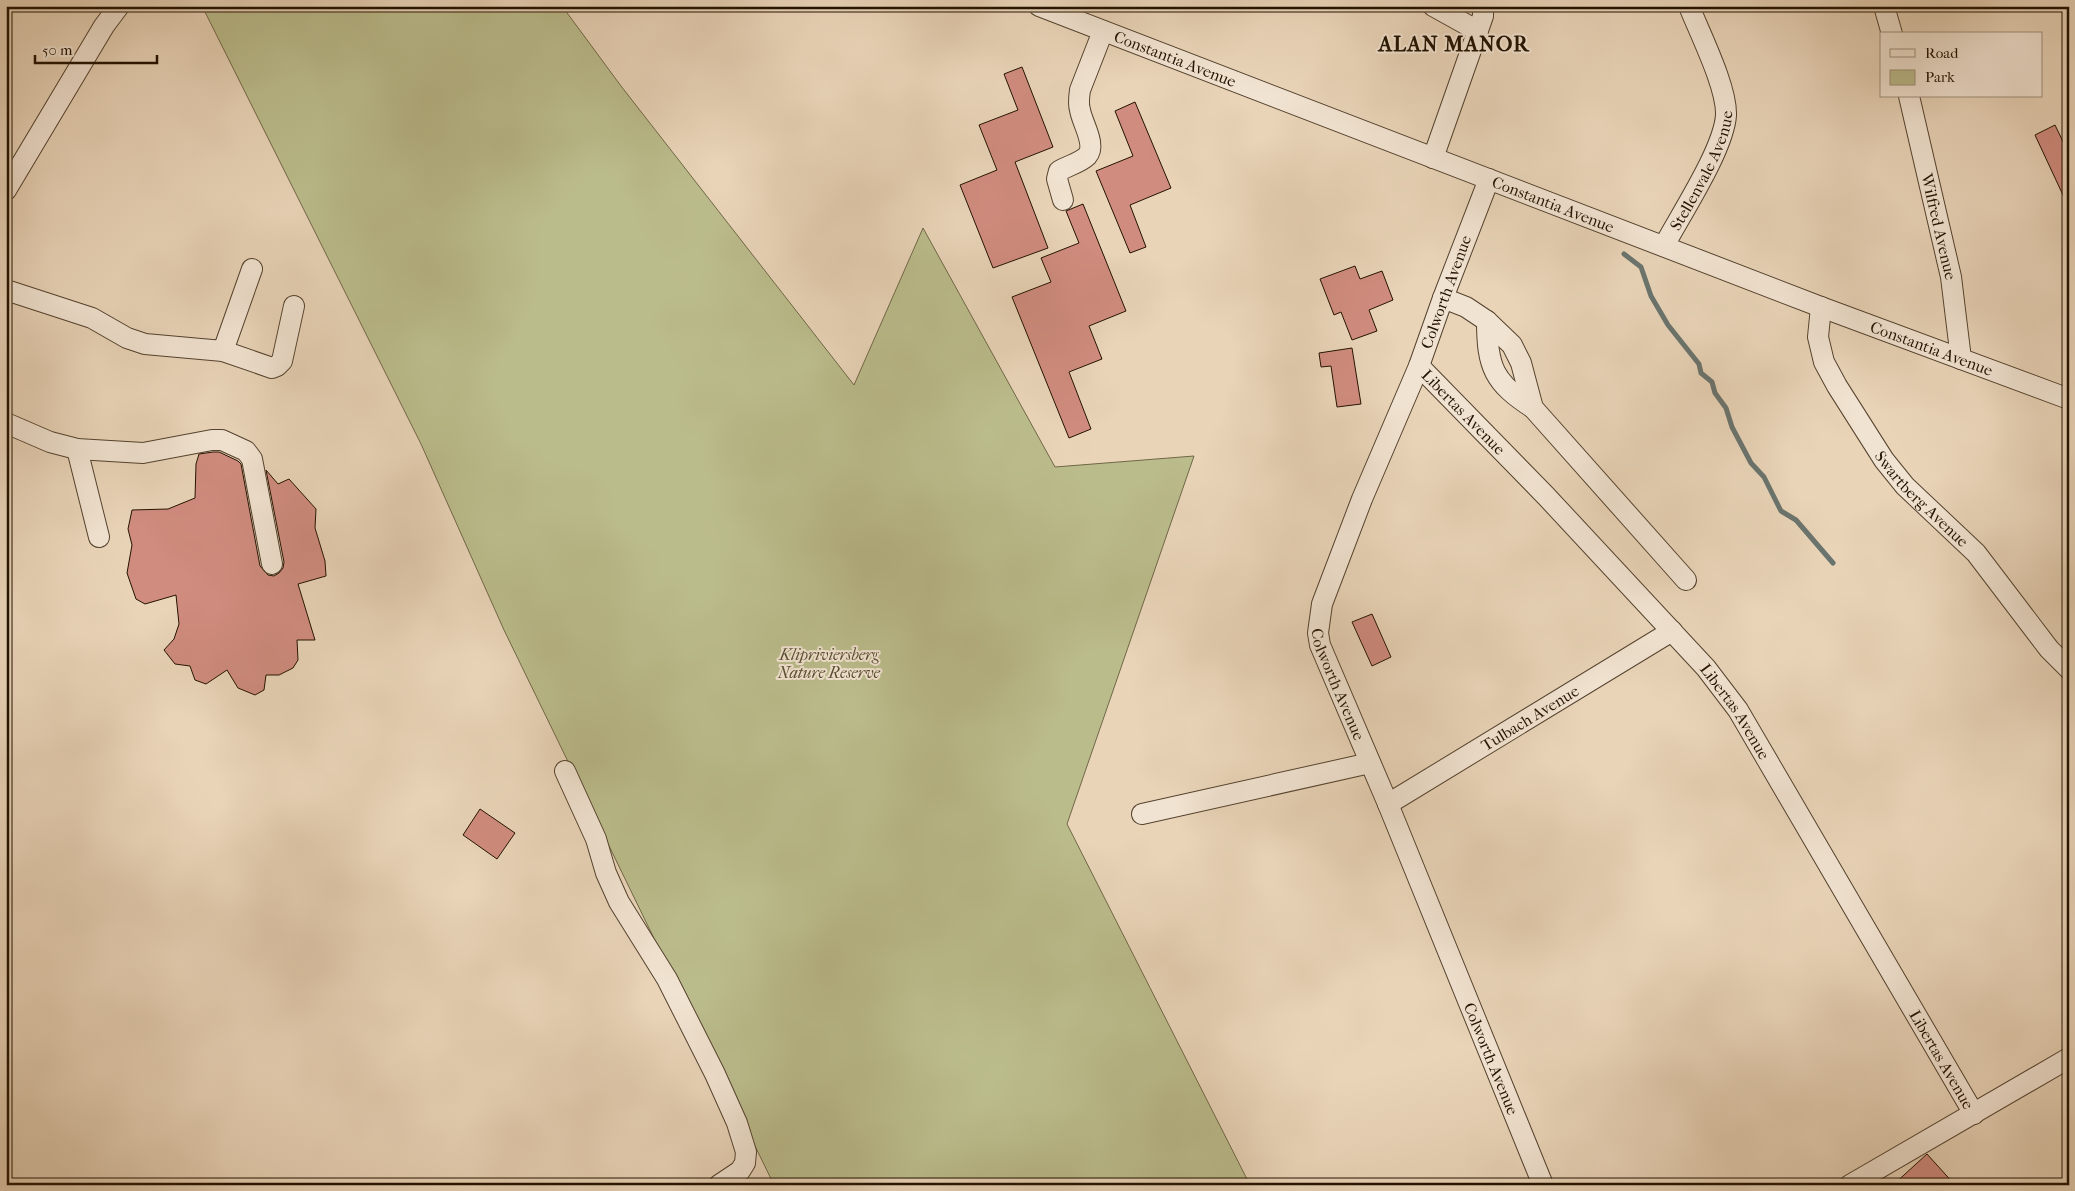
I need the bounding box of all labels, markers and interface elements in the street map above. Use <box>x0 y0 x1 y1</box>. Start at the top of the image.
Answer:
street label: Constantia Avenue <box>1112 26 1239 91</box>
scale bar <box>35 32 158 64</box>
district label: ALAN MANOR <box>1377 32 1530 56</box>
legend <box>1880 32 2042 98</box>
text: 50 m <box>42 41 73 59</box>
text: Road <box>1925 44 1959 62</box>
text: Park <box>1925 68 1955 86</box>
street label: Stellenvale Avenue <box>1665 110 1736 234</box>
street label: Wilfred Avenue <box>1918 171 1961 282</box>
street label: Constantia Avenue <box>1489 172 1617 236</box>
street label: Colworth Avenue <box>1417 233 1475 351</box>
street label: Constantia Avenue <box>1868 317 1996 379</box>
street label: Libertas Avenue <box>1418 365 1510 458</box>
street label: Swartberg Avenue <box>1871 447 1973 551</box>
street label: Colworth Avenue <box>1308 627 1369 743</box>
park label: Klipriviersberg Nature Reserve <box>777 645 881 682</box>
street label: Libertas Avenue <box>1696 659 1774 763</box>
street label: Tulbach Avenue <box>1478 681 1582 755</box>
street label: Colworth Avenue <box>1460 1000 1523 1118</box>
street label: Libertas Avenue <box>1906 1006 1978 1112</box>

